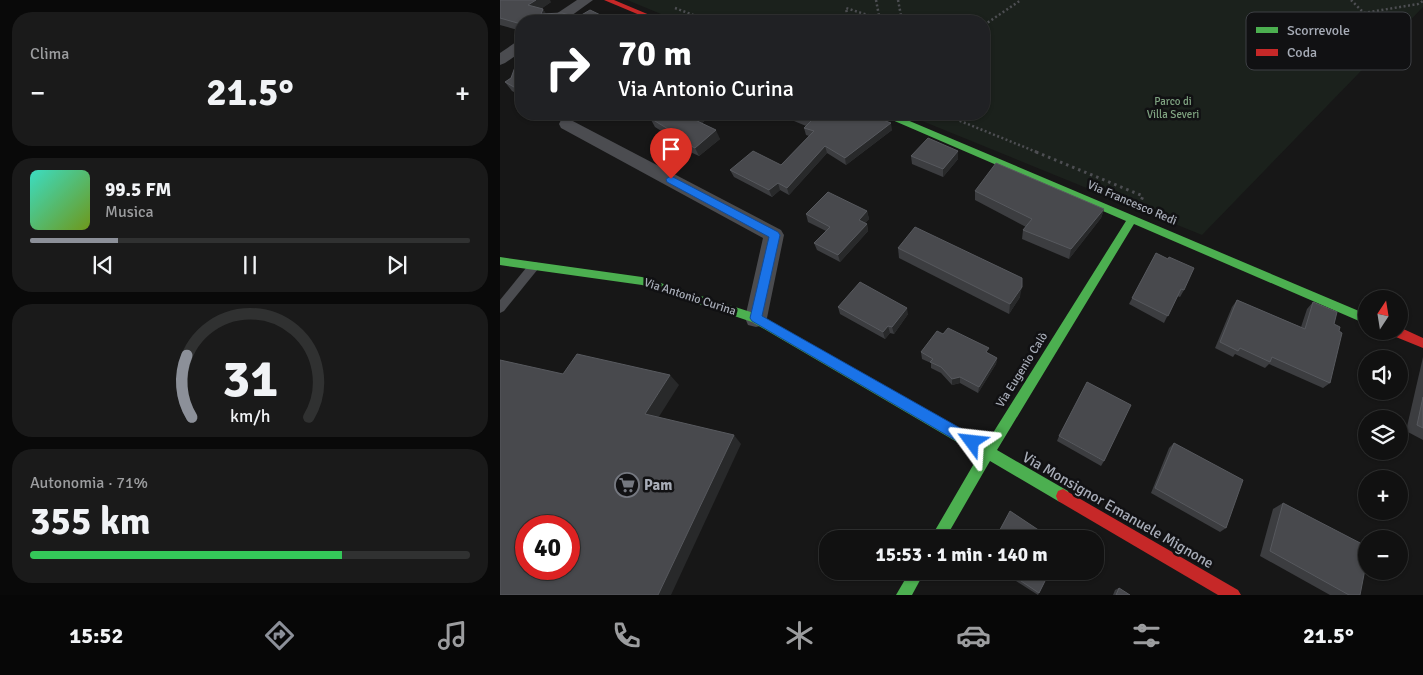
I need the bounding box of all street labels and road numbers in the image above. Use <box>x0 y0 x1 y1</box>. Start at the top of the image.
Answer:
street label: Via Francesco Redi <box>1085 177 1179 229</box>
street label: Via Antonio Curina <box>642 275 738 319</box>
street label: Via Eugenio Calò <box>993 330 1051 410</box>
street label: Via Monsignor Emanuele Mignone <box>1019 448 1217 572</box>

